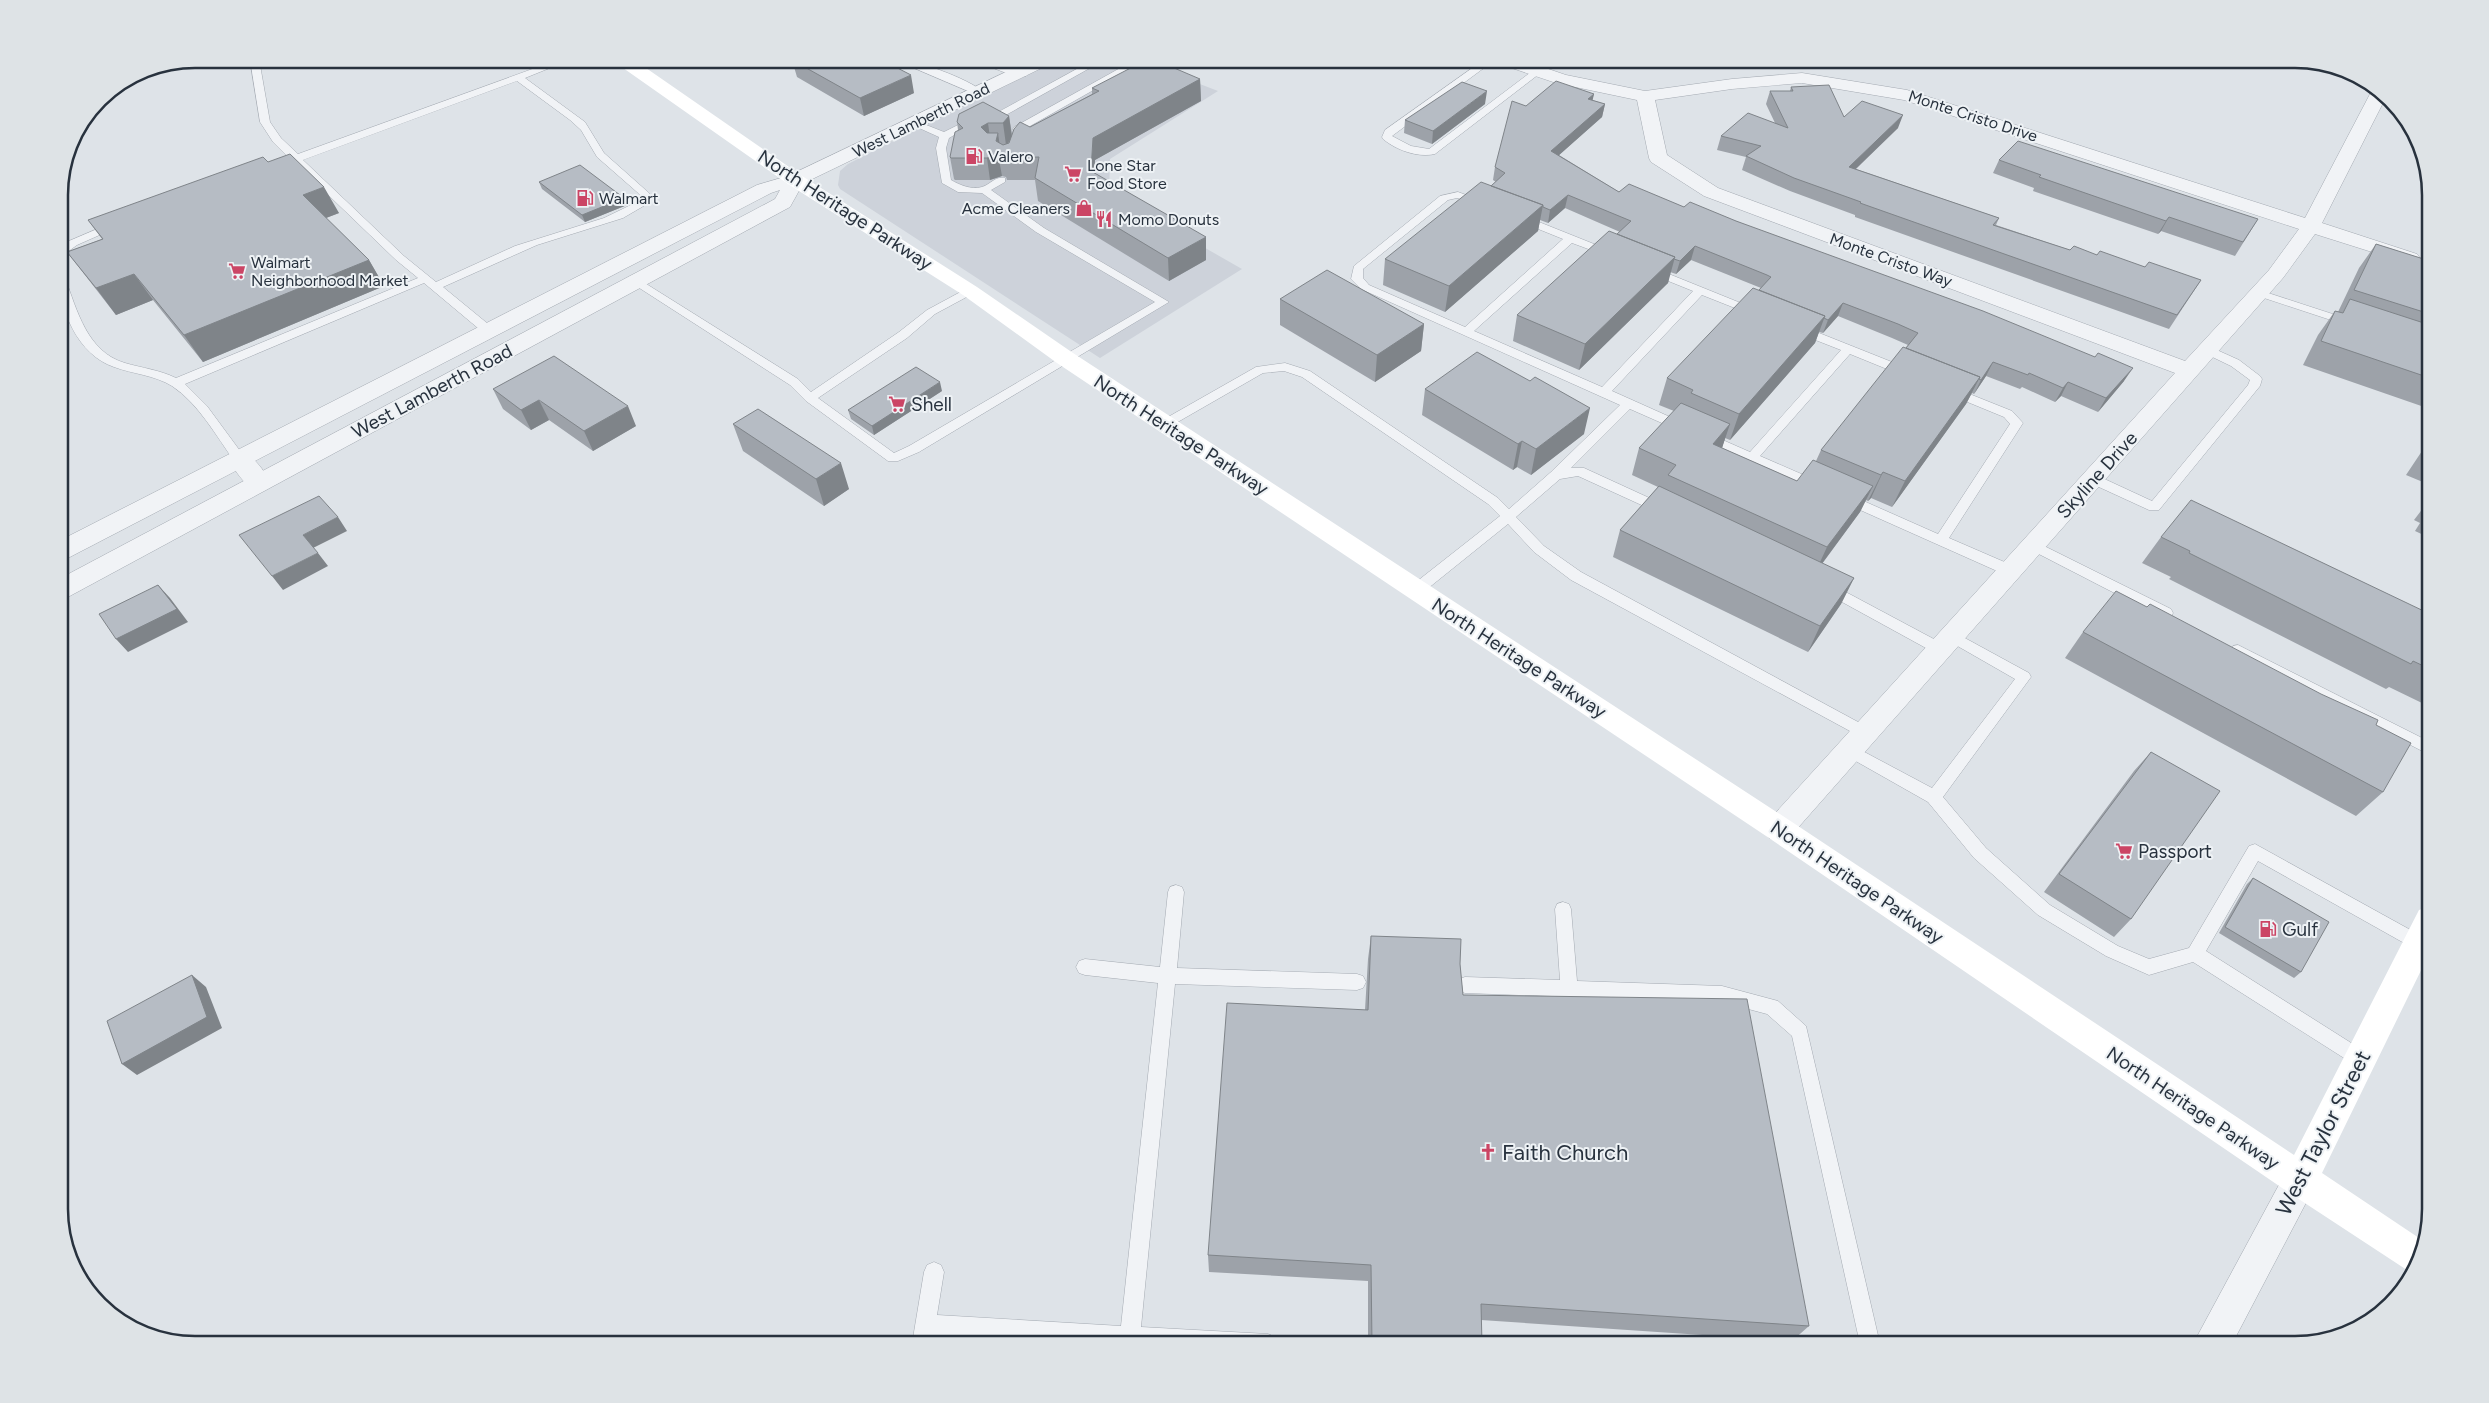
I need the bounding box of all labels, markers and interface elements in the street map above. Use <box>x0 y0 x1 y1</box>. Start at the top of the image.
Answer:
street label: West Lamberth Road <box>849 79 993 161</box>
street label: Monte Cristo Drive <box>1906 86 2040 146</box>
street label: North Heritage Parkway <box>753 145 937 275</box>
fuel station icon: Valero <box>964 146 984 166</box>
place label: Valero <box>988 147 1034 166</box>
place label: Lone Star Food Store <box>1087 156 1167 193</box>
supermarket icon: Lone Star Food Store <box>1063 164 1083 184</box>
fuel station icon: Walmart <box>575 188 595 208</box>
place label: Walmart <box>599 189 659 208</box>
shop icon: Acme Cleaners <box>1074 198 1094 218</box>
place label: Acme Cleaners <box>962 199 1070 218</box>
restaurant icon: Momo Donuts <box>1094 209 1114 229</box>
place label: Momo Donuts <box>1118 210 1219 229</box>
street label: Monte Cristo Way <box>1827 229 1955 291</box>
place label: Walmart Neighborhood Market <box>251 253 409 290</box>
supermarket icon: Walmart Neighborhood Market <box>227 261 247 281</box>
street label: West Lamberth Road <box>348 339 516 443</box>
street label: North Heritage Parkway <box>1089 370 1273 500</box>
place label: Shell <box>911 393 952 416</box>
supermarket icon: Shell <box>887 394 907 414</box>
street label: Skyline Drive <box>2052 427 2142 523</box>
street label: North Heritage Parkway <box>1427 593 1611 723</box>
street label: North Heritage Parkway <box>1766 816 1948 948</box>
place label: Passport <box>2138 840 2212 863</box>
supermarket icon: Passport <box>2114 841 2134 861</box>
place label: Gulf <box>2282 918 2318 941</box>
fuel station icon: Gulf <box>2258 919 2278 939</box>
street label: North Heritage Parkway <box>2102 1042 2284 1174</box>
street label: West Taylor Street <box>2270 1046 2376 1220</box>
place label: Faith Church <box>1502 1139 1628 1166</box>
church icon: Faith Church <box>1478 1142 1498 1162</box>

